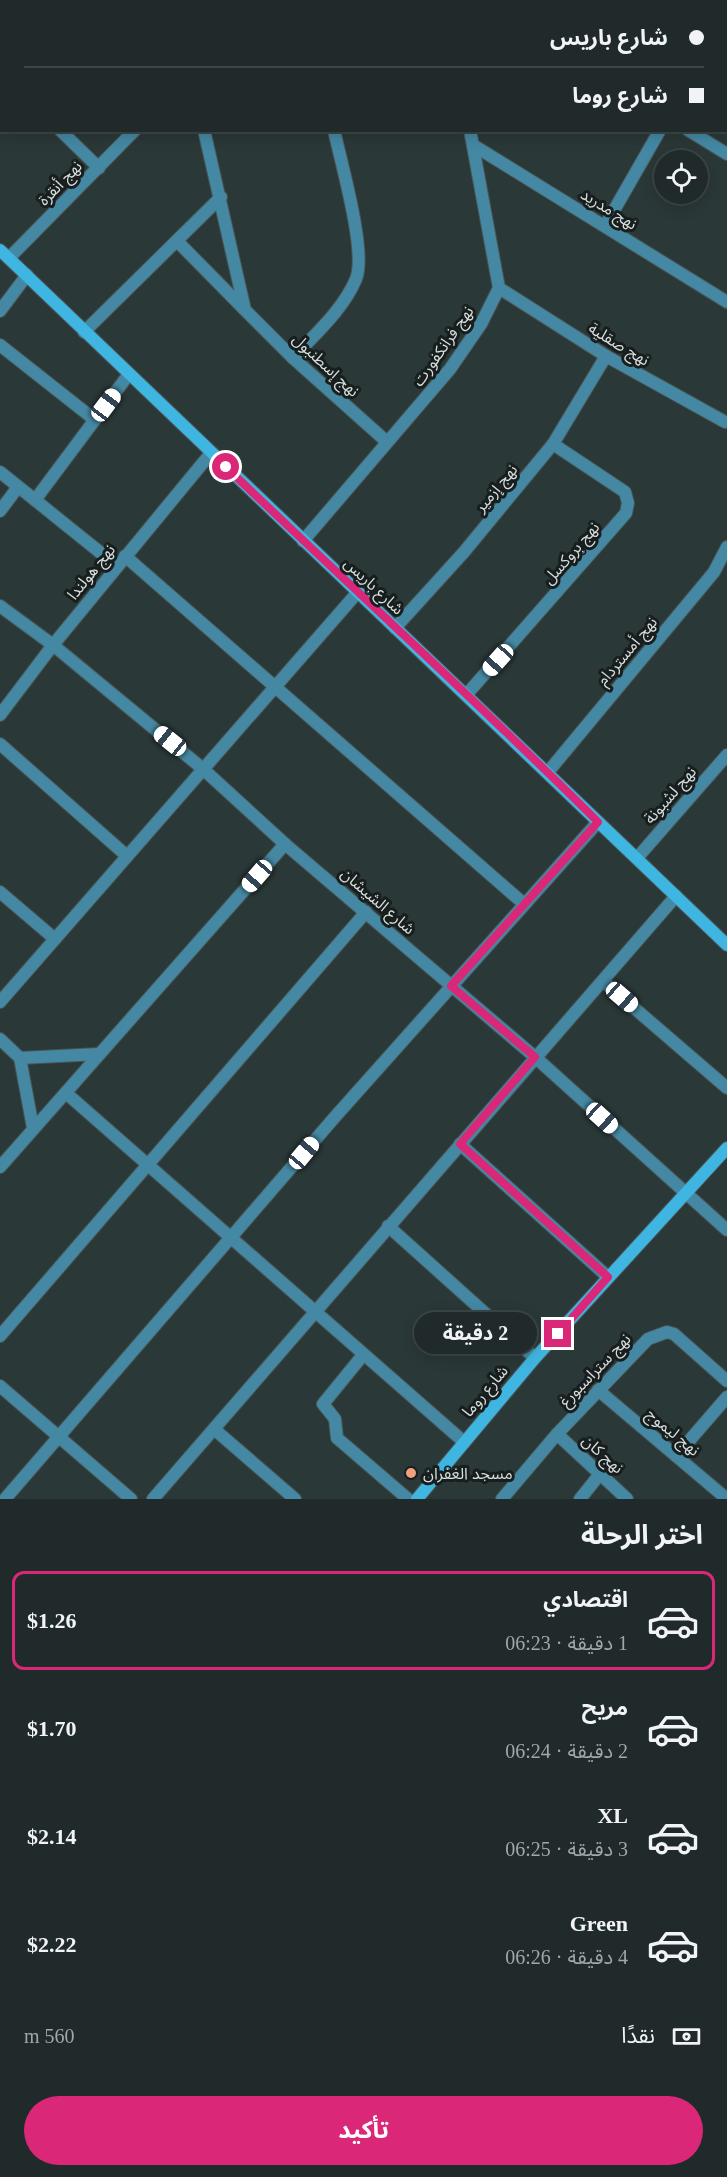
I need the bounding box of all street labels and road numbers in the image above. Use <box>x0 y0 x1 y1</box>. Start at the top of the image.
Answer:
street label: نهج أنقرة <box>34 157 88 211</box>
street label: نهج مدريد <box>576 185 640 236</box>
street label: نهج فرانكفورت <box>409 303 480 391</box>
street label: نهج صقلية <box>584 319 652 372</box>
street label: نهج إسطنبول <box>287 330 363 403</box>
street label: نهج إزمير <box>471 461 524 518</box>
street label: نهج بروكسل <box>540 519 606 590</box>
street label: نهج هولندا <box>64 541 121 605</box>
street label: شارع باريس <box>338 554 407 621</box>
street label: نهج أمستردام <box>593 613 663 691</box>
street label: نهج لشبونة <box>641 763 702 829</box>
street label: شارع الشيشان <box>335 864 418 941</box>
street label: نهج ستراسبورغ <box>556 1330 637 1413</box>
street label: شارع روما <box>459 1362 514 1423</box>
street label: نهج ليموج <box>640 1405 703 1462</box>
street label: نهج كان <box>576 1431 627 1480</box>

